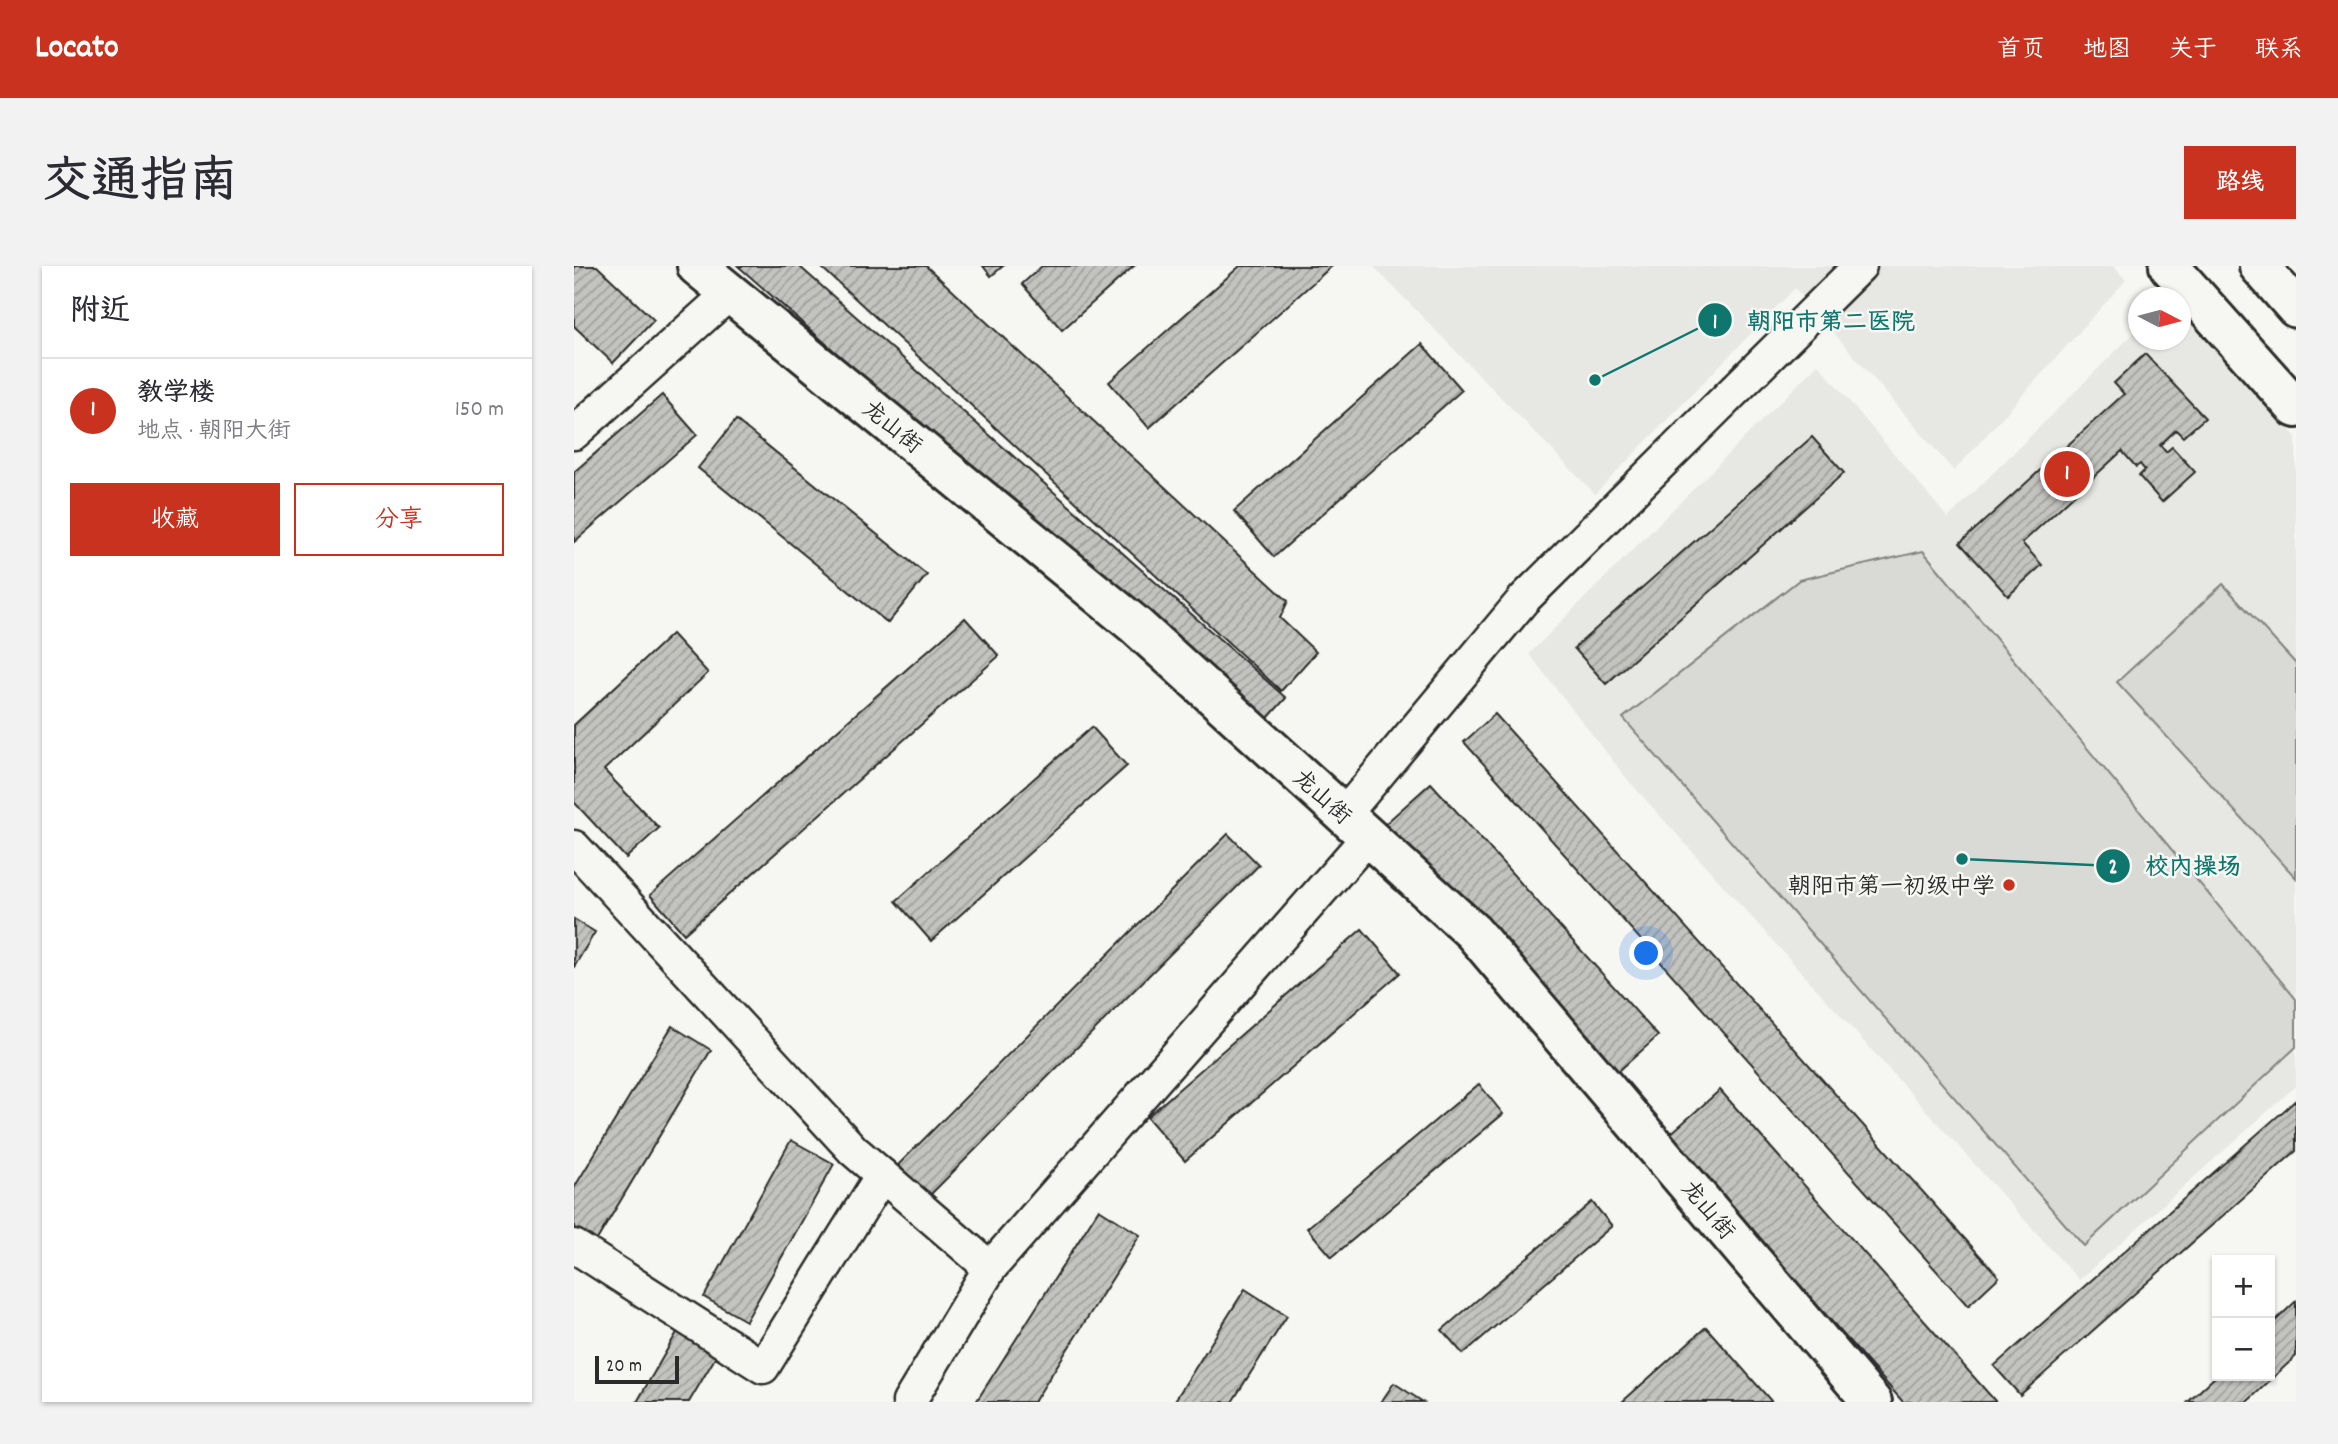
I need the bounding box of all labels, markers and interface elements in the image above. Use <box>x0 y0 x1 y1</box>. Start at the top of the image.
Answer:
text: Locato <box>35 26 119 73</box>
text: 首页 <box>1997 34 2045 68</box>
text: 地图 <box>2083 34 2131 68</box>
text: 关于 <box>2169 34 2217 68</box>
text: 联系 <box>2255 34 2303 68</box>
button: 路线 <box>2184 146 2296 219</box>
text: 交通指南 <box>42 150 238 220</box>
north arrow <box>2128 287 2191 350</box>
text: 附近 <box>70 292 130 335</box>
callout: 朝阳市第二医院 <box>1698 298 1929 343</box>
text: 朝阳市第二医院 <box>1747 307 1915 341</box>
text: 1 <box>1713 309 1717 339</box>
text: 教学楼 <box>137 376 215 413</box>
text: 1 <box>90 394 96 427</box>
text: 150 m <box>455 394 504 427</box>
street label: 龙山街 <box>854 394 928 463</box>
text: 地点 · 朝阳大街 <box>137 416 291 449</box>
pin: 1 <box>2044 448 2090 500</box>
button: 收藏 <box>70 483 280 556</box>
button: 分享 <box>294 483 504 556</box>
street label: 龙山街 <box>1284 763 1357 834</box>
callout: 校内操场 <box>2096 843 2255 888</box>
text: 校内操场 <box>2145 852 2241 886</box>
text: 2 <box>2108 854 2118 884</box>
place label: 朝阳市第一初级中学 <box>1788 872 1995 905</box>
marker: 朝阳市第一初级中学 <box>2001 877 2017 893</box>
your location <box>1629 936 1663 970</box>
street label: 龙山街 <box>1672 1174 1741 1248</box>
map controls <box>2212 1255 2275 1381</box>
button: + <box>2212 1255 2275 1318</box>
button: − <box>2212 1318 2275 1381</box>
scale bar <box>595 1353 679 1385</box>
text: 20 m <box>606 1354 642 1381</box>

